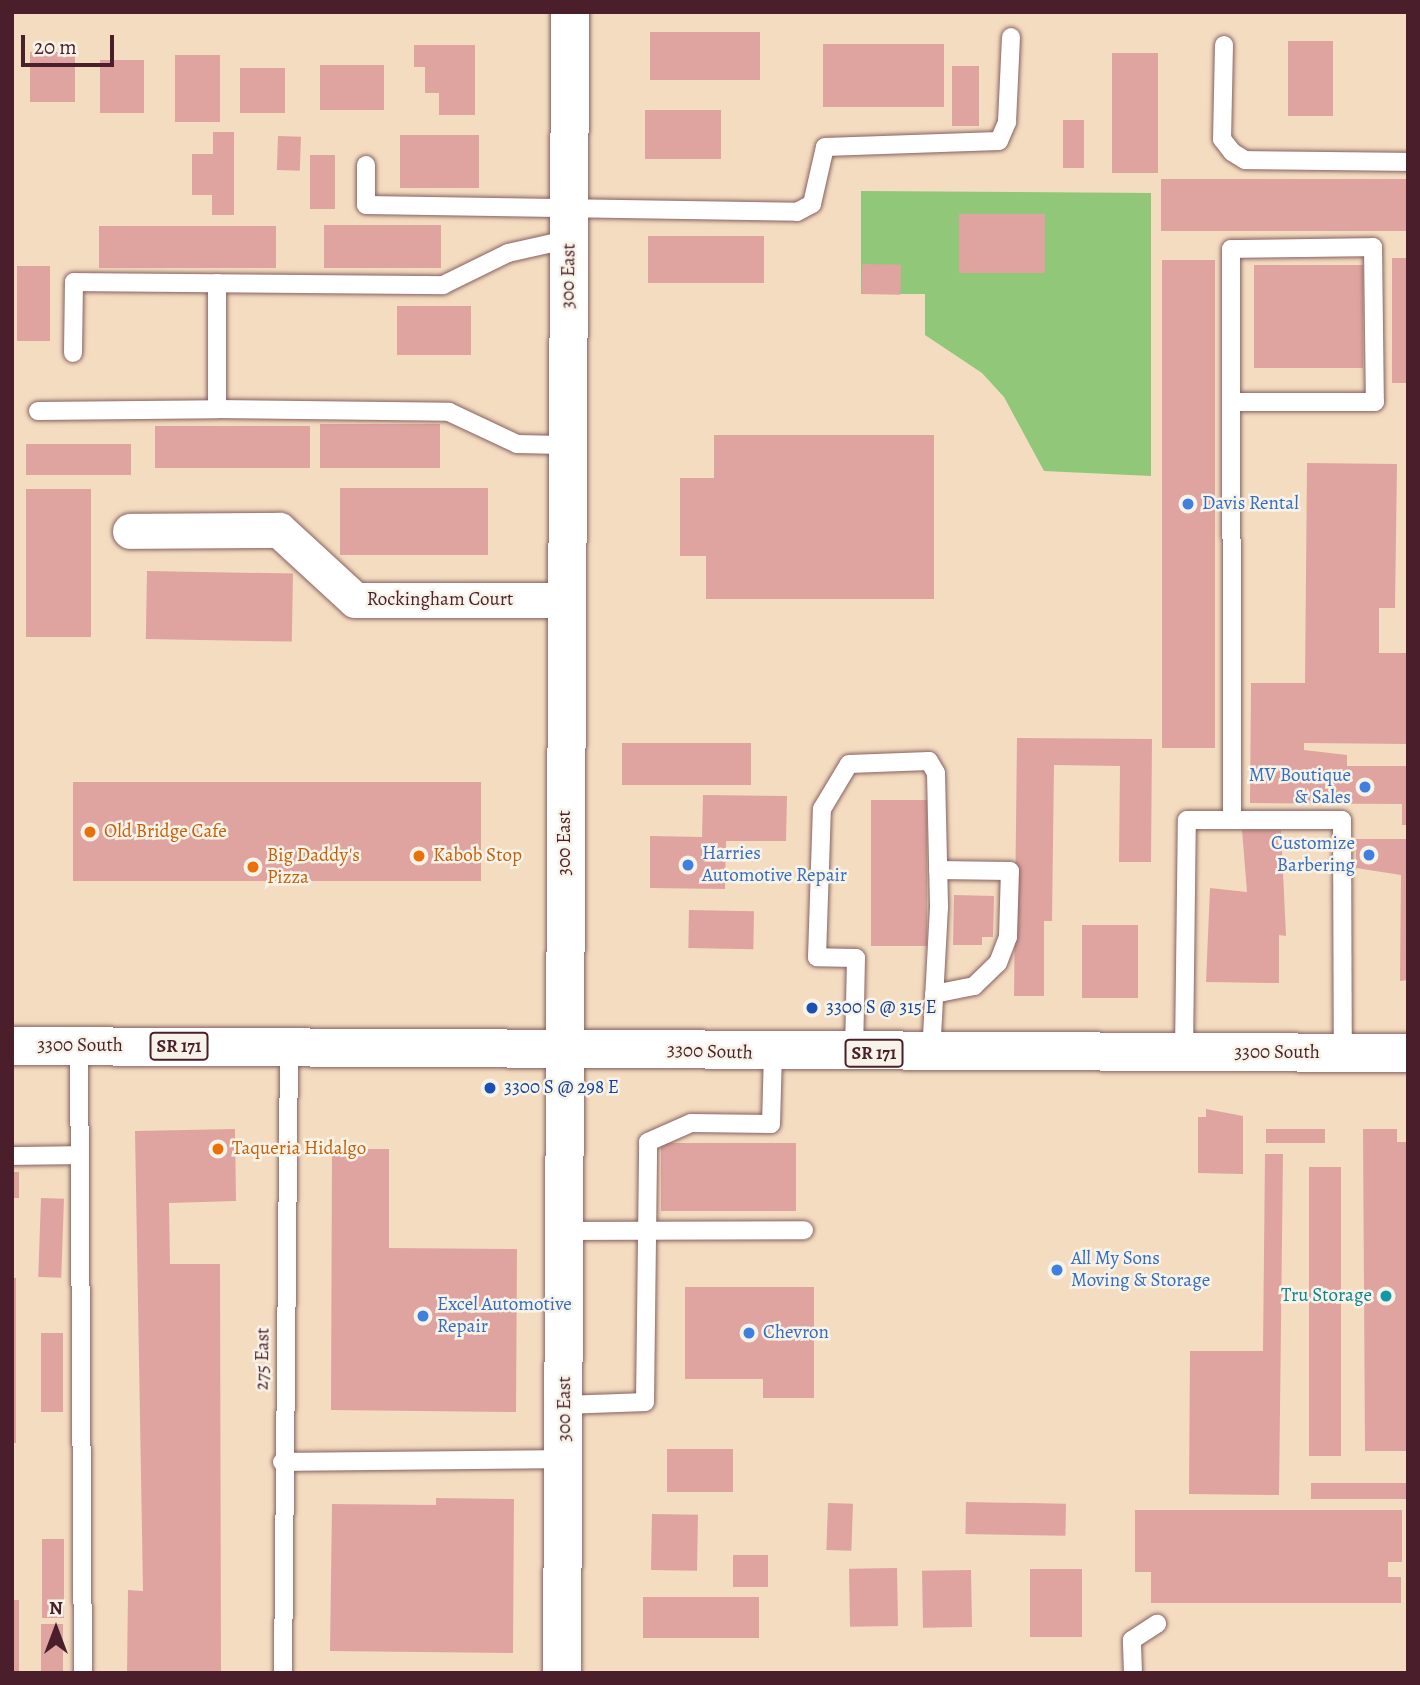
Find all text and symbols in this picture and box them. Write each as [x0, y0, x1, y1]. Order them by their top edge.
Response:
scale bar [24, 21, 117, 65]
text: 20 m [34, 33, 77, 61]
street label: 300 East [557, 243, 581, 309]
place label: Davis Rental [1202, 493, 1299, 515]
marker: Davis Rental [1180, 496, 1196, 512]
street label: Rockingham Court [367, 589, 513, 611]
place label: MV Boutique & Sales [1249, 765, 1351, 809]
marker: MV Boutique & Sales [1357, 779, 1373, 795]
street label: 300 East [554, 810, 576, 876]
place label: Old Bridge Cafe [104, 821, 227, 843]
marker: Old Bridge Cafe [82, 824, 98, 840]
place label: Customize Barbering [1271, 833, 1355, 877]
place label: Harries Automotive Repair [702, 843, 847, 887]
place label: Big Daddy's Pizza [267, 845, 360, 889]
place label: Kabob Stop [433, 845, 522, 867]
marker: Customize Barbering [1361, 847, 1377, 863]
marker: Kabob Stop [411, 848, 427, 864]
marker: Harries Automotive Repair [680, 857, 696, 873]
marker: Big Daddy's Pizza [245, 859, 261, 875]
place label: 3300 S @ 315 E [826, 997, 937, 1019]
marker: 3300 S @ 315 E [804, 1000, 820, 1016]
road number: SR 171 [149, 1031, 209, 1060]
street label: 3300 South [37, 1035, 123, 1057]
road number: SR 171 [844, 1038, 904, 1068]
street label: 3300 South [667, 1039, 753, 1065]
street label: 3300 South [1234, 1042, 1320, 1064]
place label: 3300 S @ 298 E [504, 1077, 619, 1099]
marker: 3300 S @ 298 E [482, 1080, 498, 1096]
place label: Taqueria Hidalgo [232, 1138, 366, 1160]
marker: Taqueria Hidalgo [210, 1141, 226, 1157]
place label: All My Sons Moving & Storage [1071, 1248, 1210, 1292]
marker: All My Sons Moving & Storage [1049, 1262, 1065, 1278]
place label: Tru Storage [1281, 1285, 1372, 1307]
marker: Tru Storage [1378, 1288, 1394, 1304]
place label: Excel Automotive Repair [437, 1294, 572, 1338]
marker: Excel Automotive Repair [415, 1308, 431, 1324]
place label: Chevron [763, 1322, 829, 1344]
marker: Chevron [741, 1325, 757, 1341]
street label: 275 East [251, 1328, 275, 1390]
street label: 300 East [554, 1376, 576, 1442]
north arrow [21, 1594, 91, 1664]
text: N [49, 1595, 63, 1621]

